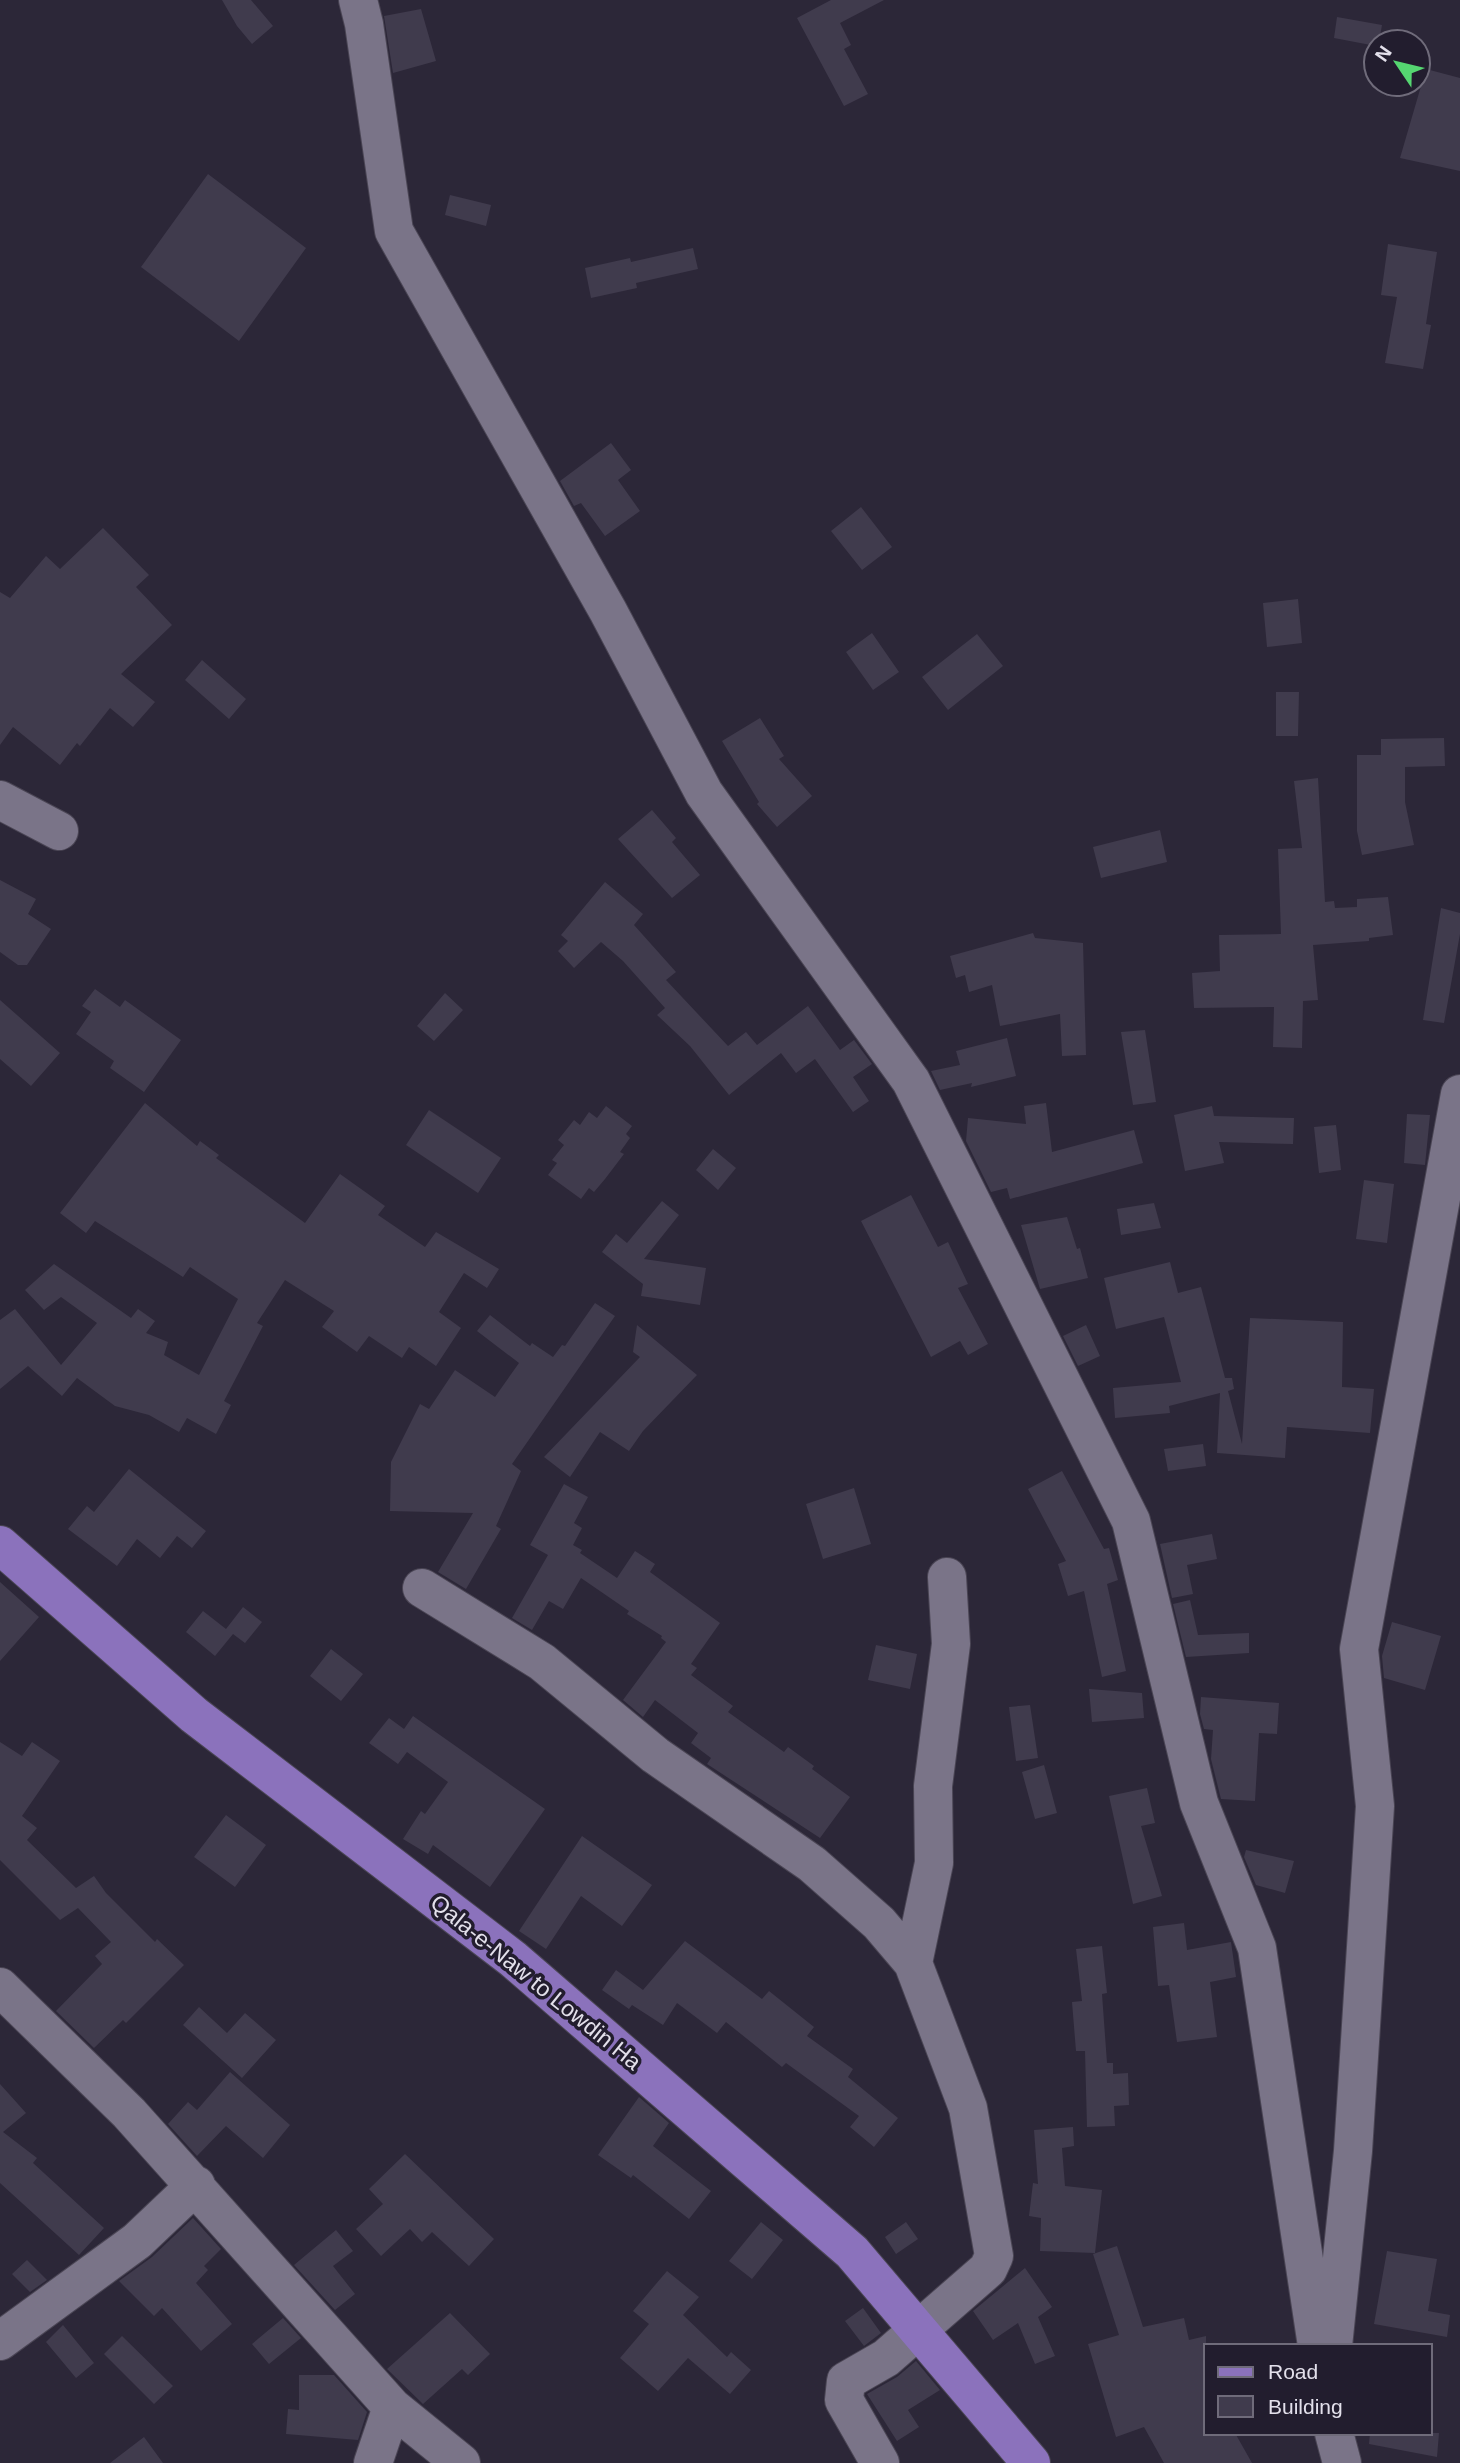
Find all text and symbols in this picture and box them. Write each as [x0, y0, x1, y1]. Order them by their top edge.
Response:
north arrow [1362, 28, 1432, 98]
text: N [1371, 42, 1396, 65]
street label: Qala-e-Naw to Lowdin Ha [425, 1889, 647, 2075]
legend [1204, 2344, 1432, 2435]
text: Road [1268, 2360, 1318, 2383]
text: Building [1268, 2395, 1343, 2418]

